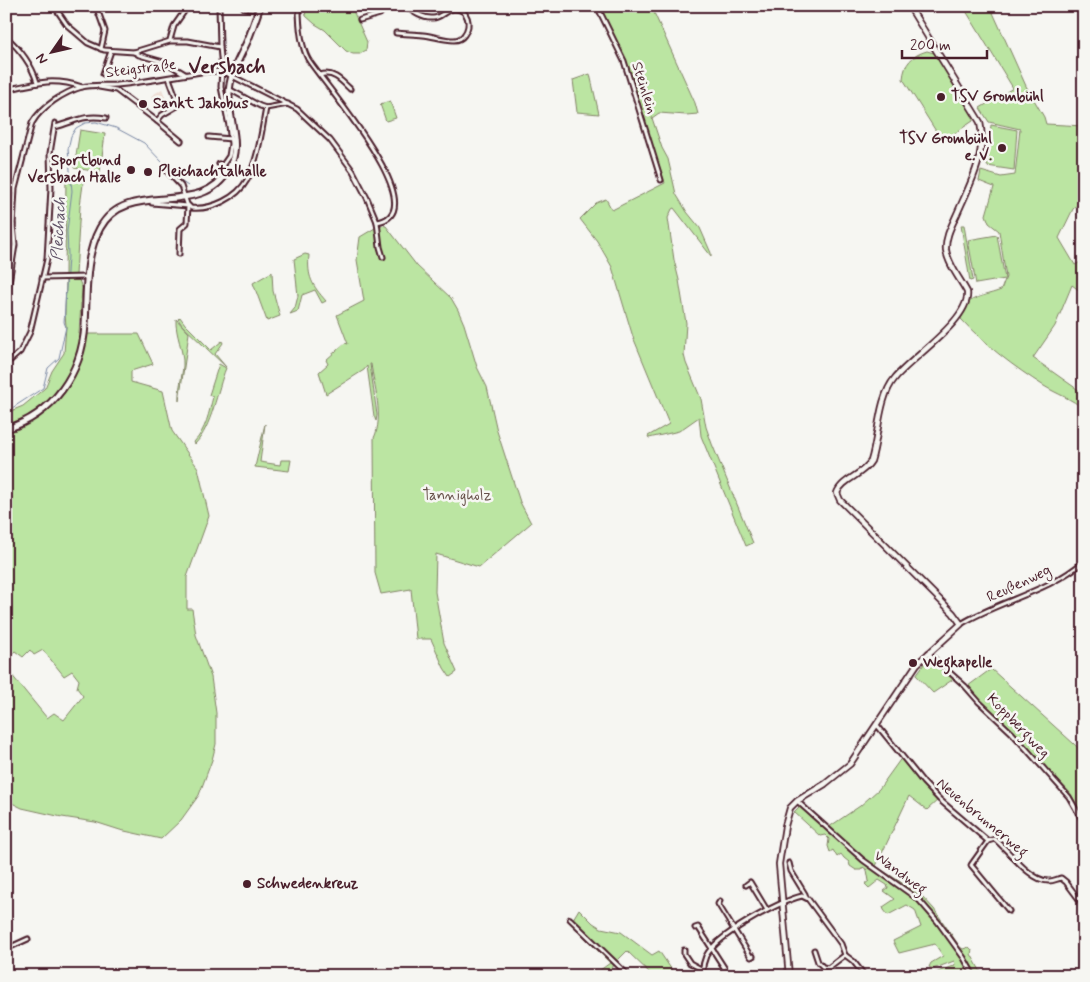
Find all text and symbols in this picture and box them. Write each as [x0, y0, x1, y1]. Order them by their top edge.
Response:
north arrow [28, 28, 78, 78]
scale bar [902, 28, 988, 60]
text: 200 m [910, 36, 951, 56]
text: N [32, 50, 52, 68]
district label: Versbach [189, 54, 266, 81]
street label: Steigstraße [105, 55, 177, 83]
street label: Steinlein [626, 59, 662, 117]
place label: TSV Grombühl [951, 87, 1044, 107]
marker: TSV Grombühl [935, 91, 947, 103]
place label: Sankt Jakobus [153, 94, 249, 114]
marker: Sankt Jakobus [137, 98, 149, 110]
place label: TSV Grombühl e. V. [899, 129, 992, 166]
marker: TSV Grombühl e. V. [996, 142, 1008, 154]
place label: Sportbund Versbach Halle [28, 151, 121, 188]
place label: Pleichachtalhalle [158, 162, 267, 182]
marker: Sportbund Versbach Halle [125, 164, 137, 176]
marker: Pleichachtalhalle [142, 166, 154, 178]
water label: Pleichach [47, 196, 71, 262]
park label: Tannigholz [422, 486, 492, 506]
street label: Reußenweg [984, 560, 1055, 609]
place label: Wegkapelle [922, 653, 993, 675]
marker: Wegkapelle [907, 657, 919, 669]
street label: Koppbergweg [981, 689, 1054, 764]
street label: Neuenbrunnerweg [931, 774, 1032, 863]
street label: Wandweg [869, 846, 931, 900]
place label: Schwedenkreuz [257, 874, 359, 894]
marker: Schwedenkreuz [241, 878, 253, 890]

